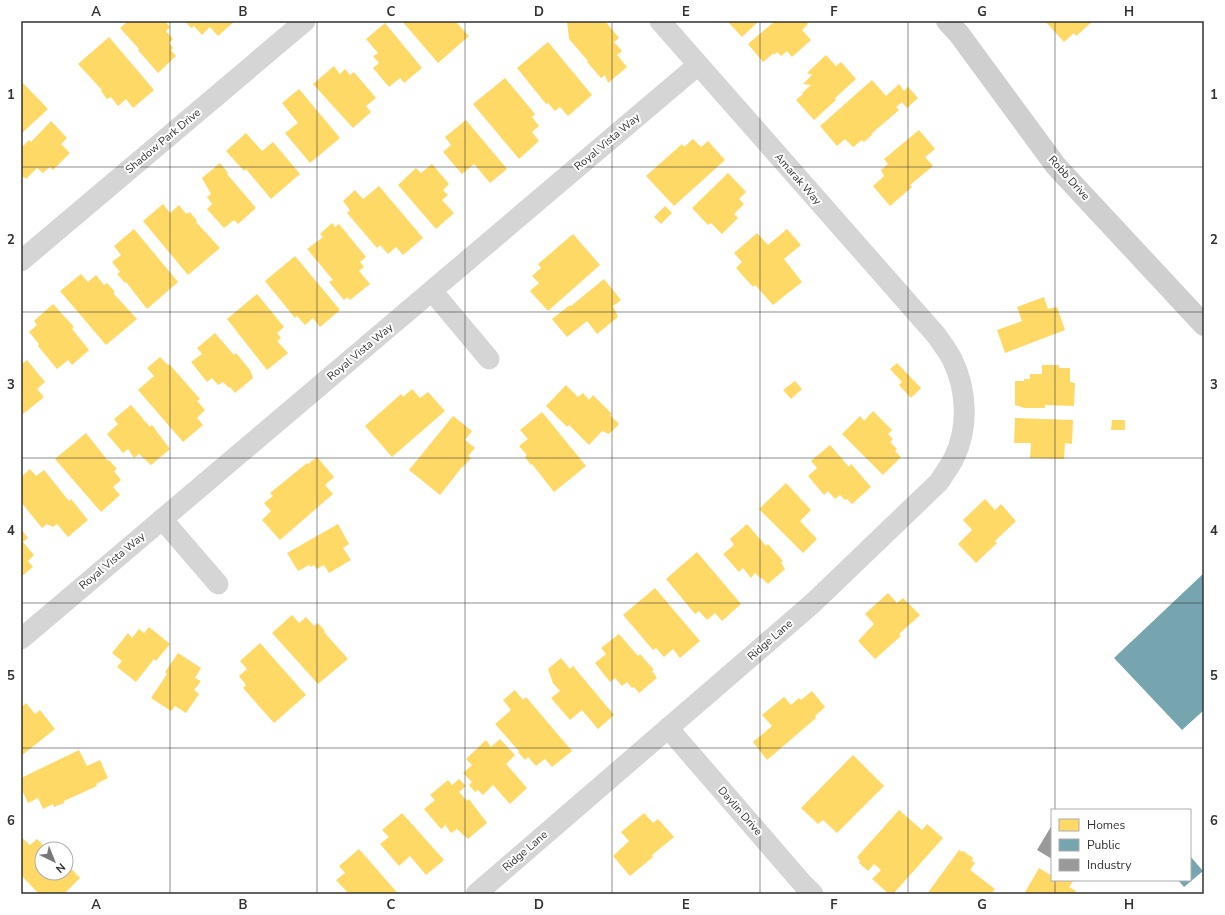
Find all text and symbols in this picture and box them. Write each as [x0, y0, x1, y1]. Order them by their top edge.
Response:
text: A [91, 3, 101, 21]
text: B [239, 3, 248, 21]
text: C [387, 3, 396, 21]
text: D [534, 3, 544, 21]
text: E [682, 3, 690, 21]
text: F [830, 3, 838, 21]
text: G [977, 3, 987, 21]
text: H [1124, 3, 1134, 21]
text: 1 [7, 86, 15, 104]
text: 1 [1210, 86, 1218, 104]
street label: Shadow Park Drive [122, 105, 204, 177]
street label: Royal Vista Way [571, 110, 643, 174]
street label: Amarak Way [771, 150, 825, 208]
street label: Robb Drive [1045, 153, 1093, 204]
text: 2 [7, 231, 15, 249]
text: 2 [1210, 231, 1218, 249]
street label: Royal Vista Way [324, 320, 396, 384]
text: 3 [7, 376, 15, 394]
text: 3 [1210, 376, 1218, 394]
text: 4 [7, 522, 15, 540]
text: 4 [1210, 522, 1218, 540]
street label: Royal Vista Way [76, 529, 148, 593]
street label: Ridge Lane [744, 616, 796, 664]
text: 5 [7, 667, 15, 685]
text: 5 [1210, 667, 1218, 685]
street label: Daylin Drive [714, 783, 766, 839]
legend [1051, 809, 1191, 881]
text: 6 [7, 812, 15, 830]
text: 6 [1210, 812, 1218, 830]
text: Homes [1087, 817, 1125, 833]
street label: Ridge Lane [499, 827, 551, 875]
text: Public [1087, 837, 1121, 853]
north arrow [34, 841, 74, 881]
text: Industry [1087, 857, 1132, 873]
text: N [52, 860, 69, 876]
text: A [91, 896, 101, 914]
text: B [239, 896, 248, 914]
text: C [387, 896, 396, 914]
text: D [534, 896, 544, 914]
text: E [682, 896, 690, 914]
text: F [830, 896, 838, 914]
text: G [977, 896, 987, 914]
text: H [1124, 896, 1134, 914]

